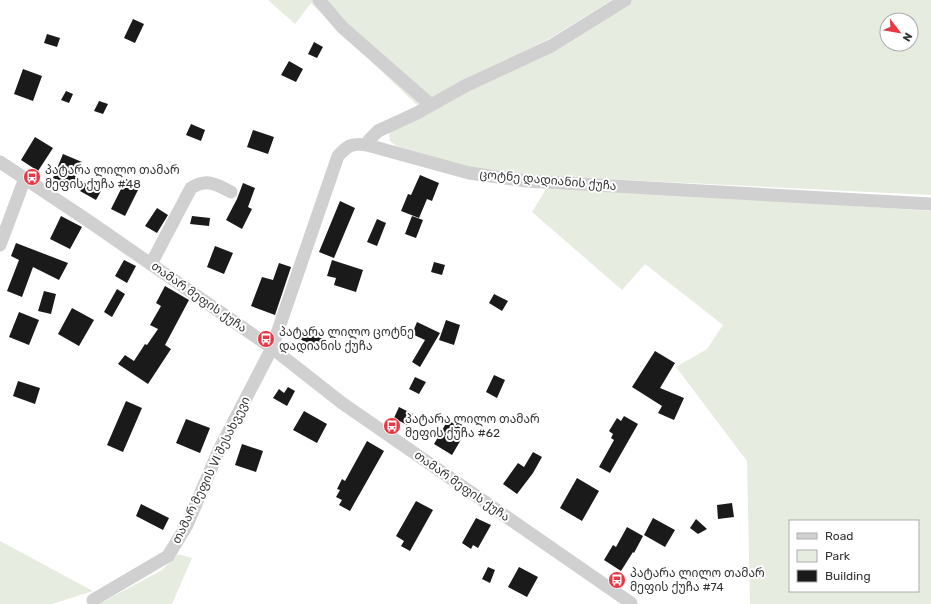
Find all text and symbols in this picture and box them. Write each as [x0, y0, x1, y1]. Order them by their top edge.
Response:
north arrow [879, 12, 919, 52]
text: N [899, 30, 915, 44]
place label: პატარა ლილო თამარ მეფის ქუჩა #48 [45, 163, 180, 191]
bus stop icon: პატარა ლილო თამარ მეფის ქუჩა #48 [22, 167, 42, 187]
street label: ცოტნე დადიანის ქუჩა [479, 167, 617, 194]
street label: თამარ მეფის ქუჩა [149, 259, 249, 335]
place label: პატარა ლილო ცოტნე დადიანის ქუჩა [279, 325, 414, 354]
bus stop icon: პატარა ლილო ცოტნე დადიანის ქუჩა [256, 329, 276, 349]
street label: თამარ მეფის VI შესახვევი [169, 394, 253, 546]
place label: პატარა ლილო თამარ მეფის ქუჩა #62 [405, 412, 540, 440]
bus stop icon: პატარა ლილო თამარ მეფის ქუჩა #62 [382, 416, 402, 436]
street label: თამარ მეფის ქუჩა [412, 448, 512, 524]
legend [789, 520, 919, 592]
text: Road [825, 529, 853, 543]
text: Park [825, 549, 851, 563]
place label: პატარა ლილო თამარ მეფის ქუჩა #74 [630, 566, 765, 594]
text: Building [825, 569, 871, 583]
bus stop icon: პატარა ლილო თამარ მეფის ქუჩა #74 [607, 570, 627, 590]

